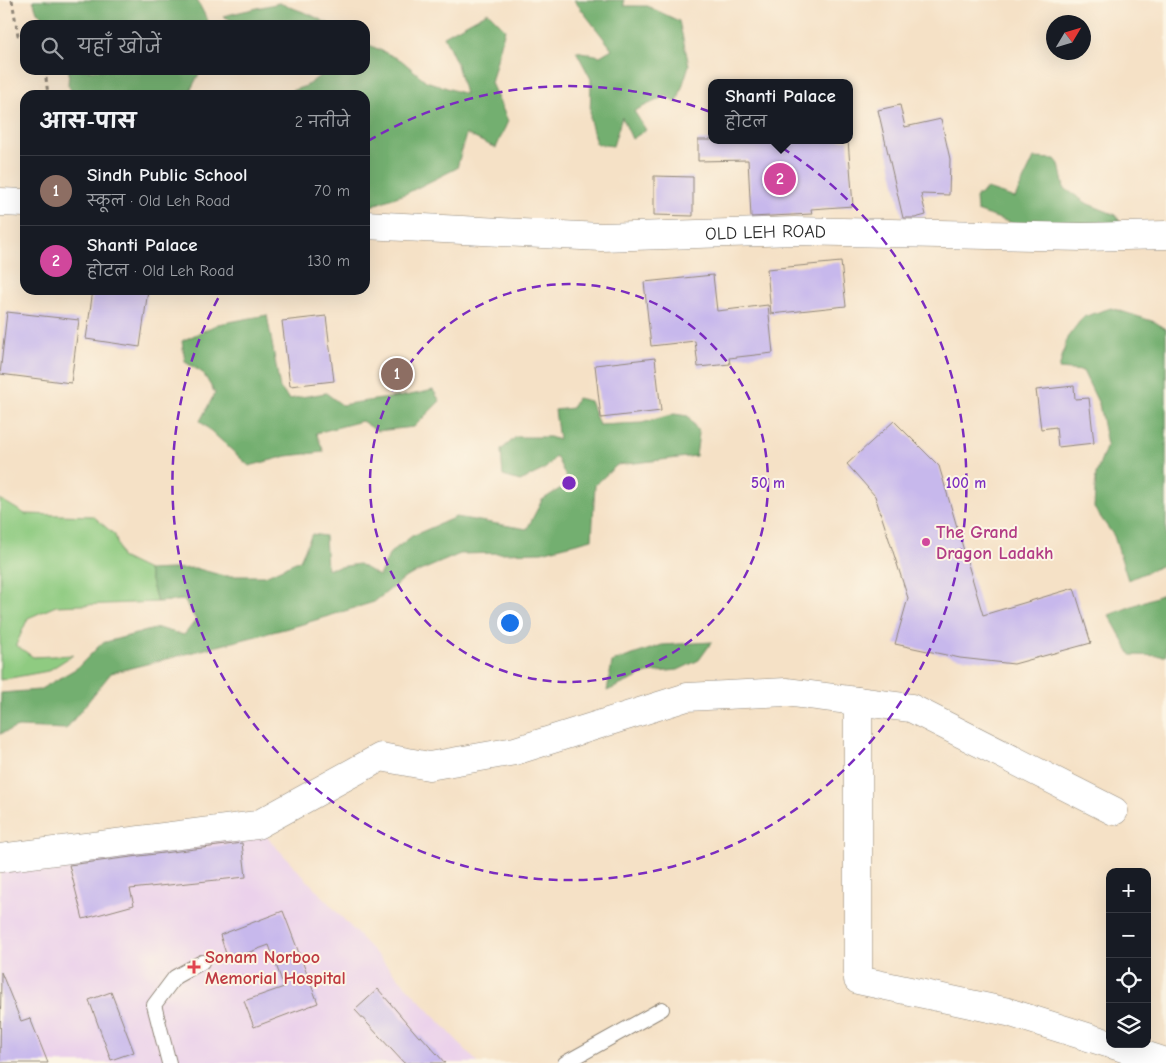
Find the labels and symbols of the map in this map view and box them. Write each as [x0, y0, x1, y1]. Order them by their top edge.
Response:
north arrow [1046, 15, 1091, 60]
pin: 2 [764, 160, 796, 198]
street label: OLD LEH ROAD [705, 220, 826, 244]
pin: 1 [381, 355, 413, 393]
centre of rings [560, 474, 578, 492]
text: 50 m [751, 474, 785, 492]
text: 100 m [946, 474, 986, 492]
place label: The Grand Dragon Ladakh [936, 522, 1054, 564]
marker: The Grand Dragon Ladakh [920, 536, 932, 548]
your location [497, 610, 523, 636]
place label: Sonam Norboo Memorial Hospital [205, 947, 346, 989]
marker: Sonam Norboo Memorial Hospital [187, 960, 201, 974]

